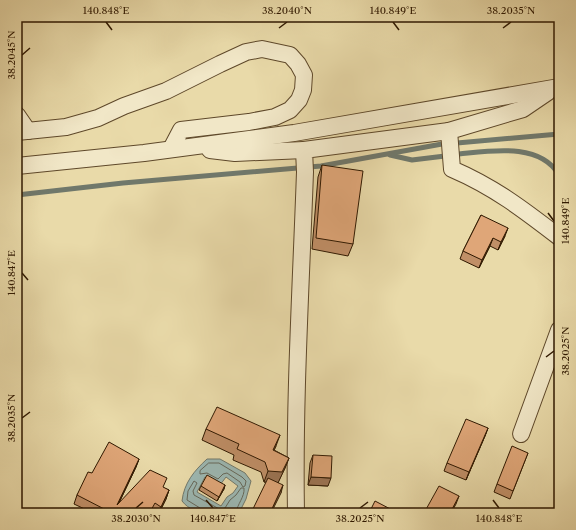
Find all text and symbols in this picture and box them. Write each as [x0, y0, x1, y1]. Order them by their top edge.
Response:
text: 140.848°E [83, 4, 129, 17]
text: 38.2040°N [262, 4, 312, 17]
text: 140.849°E [370, 4, 416, 17]
text: 38.2035°N [487, 4, 535, 17]
text: 38.2045°N [5, 31, 18, 79]
text: 140.849°E [559, 198, 572, 244]
text: 140.847°E [5, 250, 18, 296]
text: 38.2025°N [559, 327, 572, 375]
text: 38.2035°N [5, 394, 18, 442]
text: 38.2030°N [111, 512, 161, 525]
text: 140.847°E [190, 512, 236, 525]
text: 38.2025°N [336, 512, 384, 525]
text: 140.848°E [476, 512, 522, 525]

